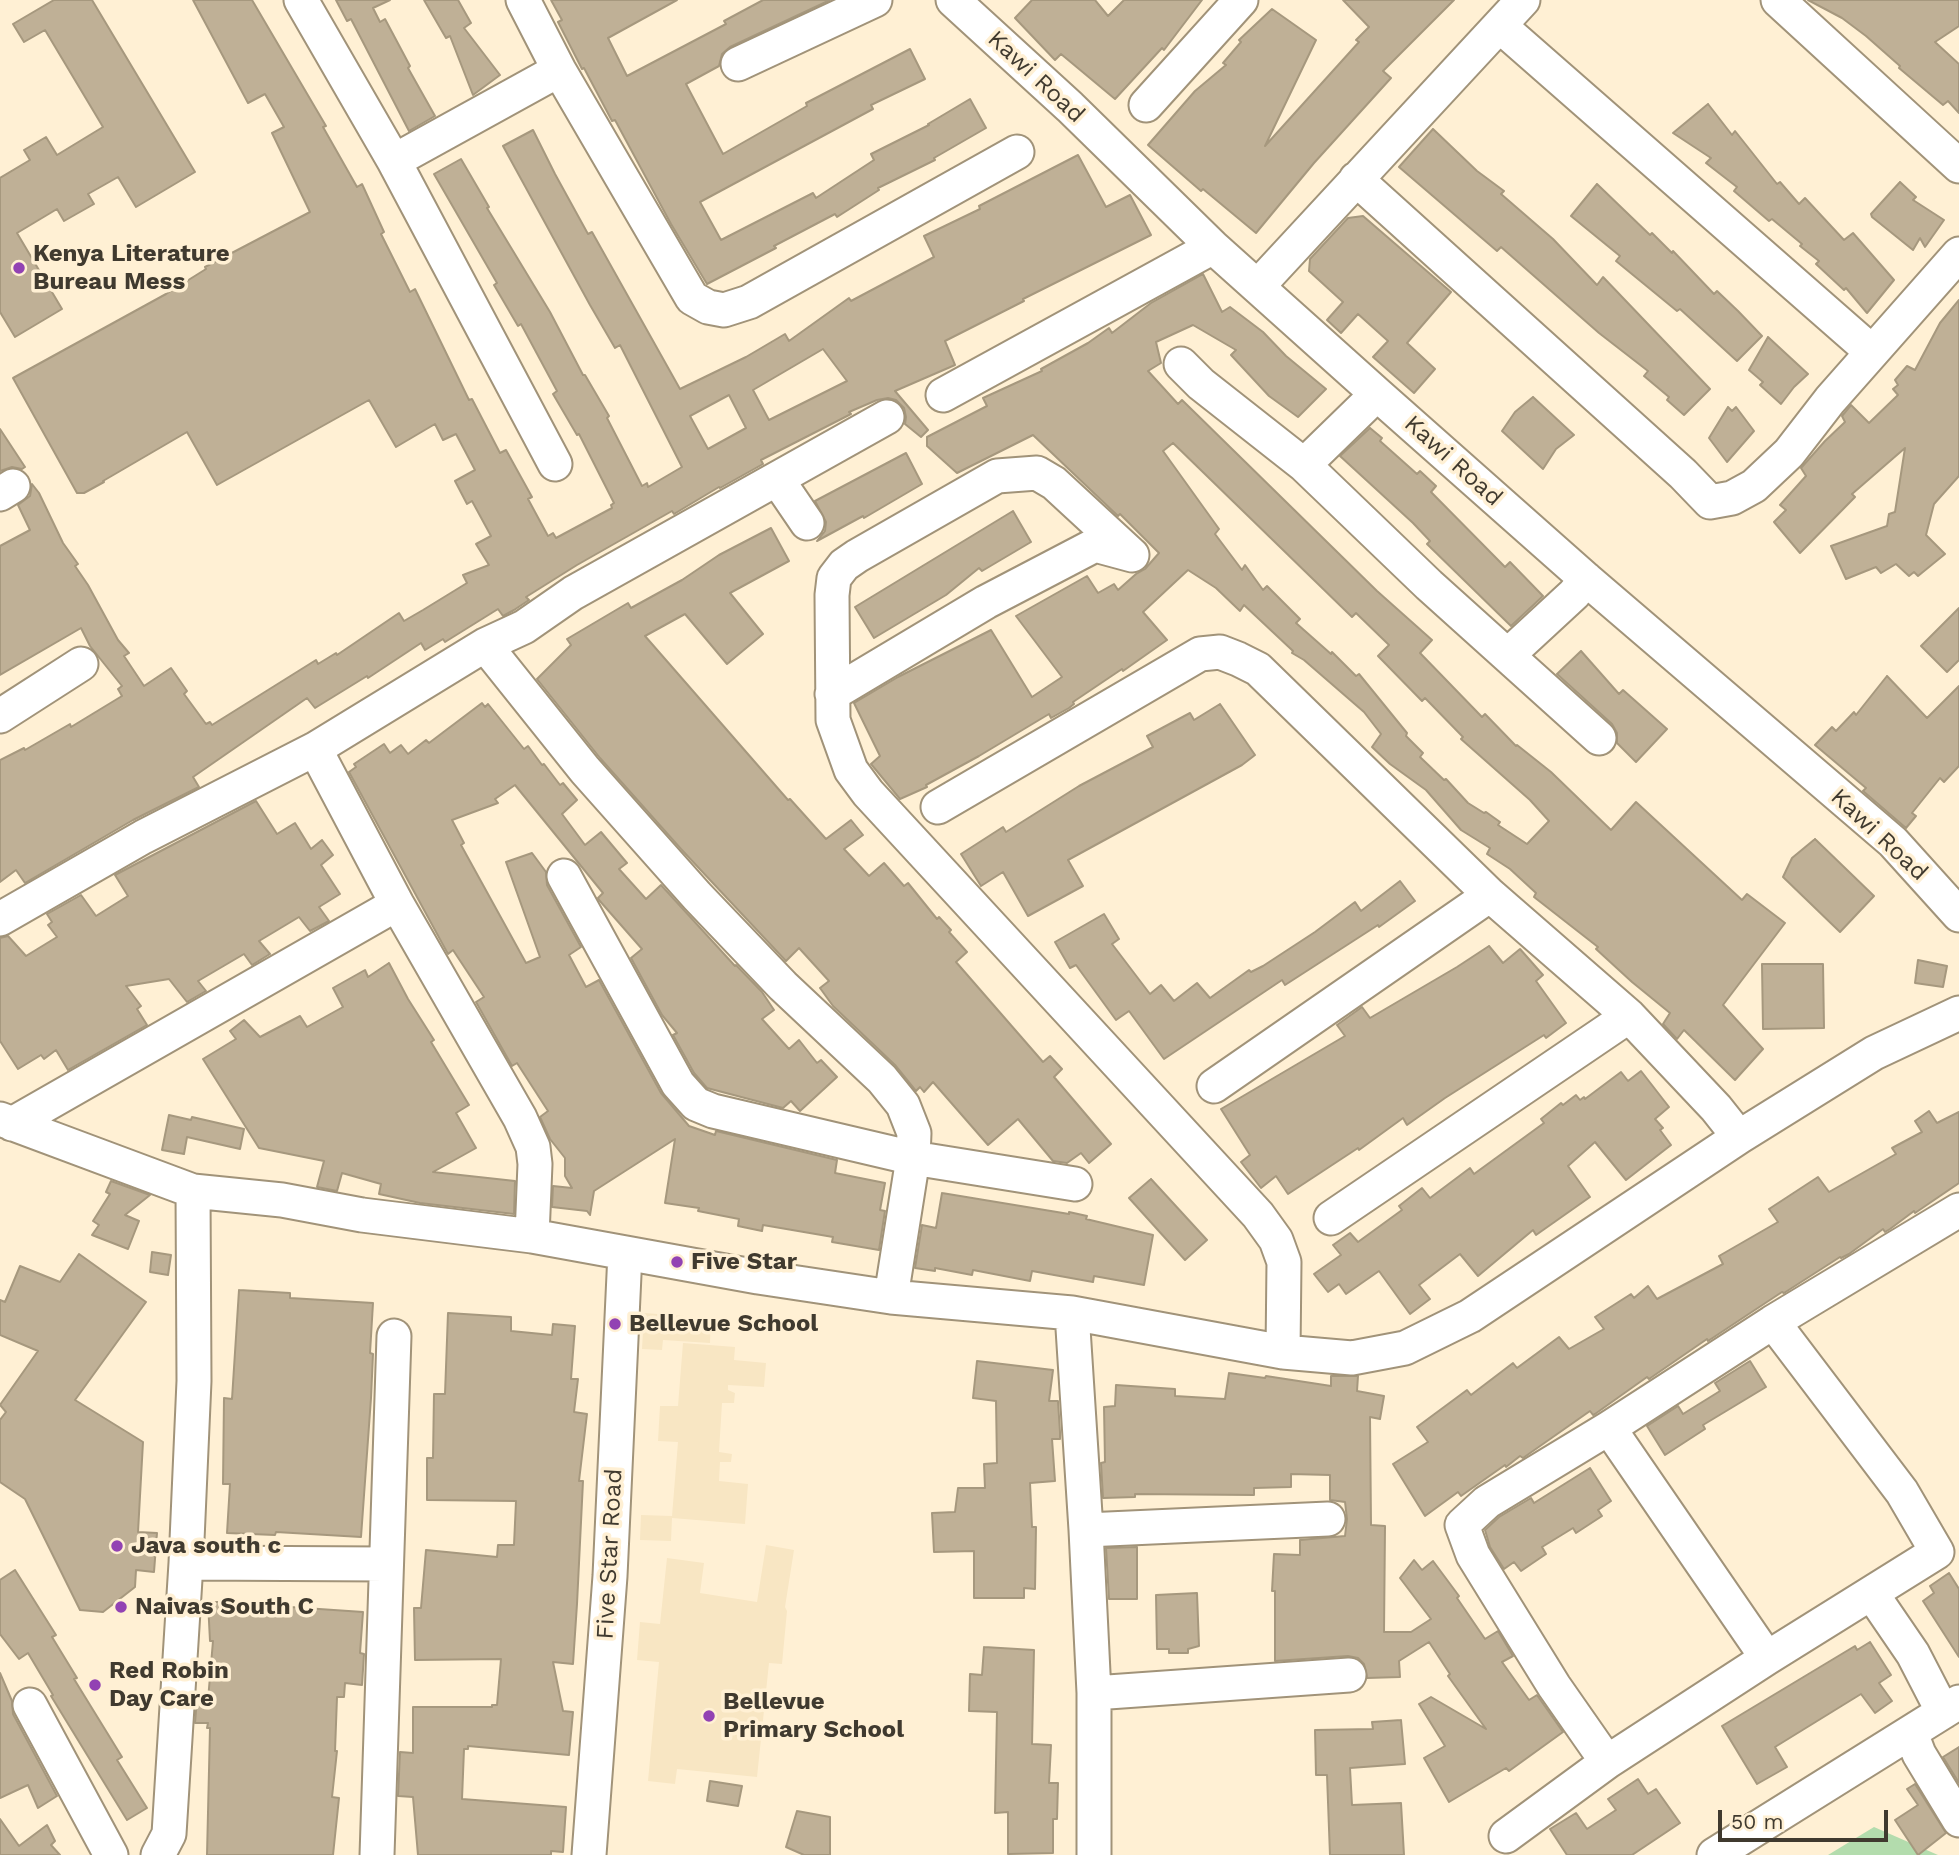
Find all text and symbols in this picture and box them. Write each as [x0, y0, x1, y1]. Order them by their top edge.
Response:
street label: Kawi Road [982, 25, 1090, 129]
place label: Kenya Literature Bureau Mess [33, 240, 230, 296]
marker: Kenya Literature Bureau Mess [11, 260, 27, 276]
street label: Kawi Road [1398, 410, 1508, 512]
street label: Kawi Road [1825, 783, 1933, 887]
place label: Five Star [691, 1248, 797, 1276]
marker: Five Star [669, 1254, 685, 1270]
place label: Bellevue School [629, 1310, 818, 1338]
marker: Bellevue School [607, 1316, 623, 1332]
street label: Five Star Road [591, 1468, 629, 1640]
place label: Java south c [131, 1532, 281, 1560]
marker: Java south c [109, 1538, 125, 1554]
place label: Naivas South C [135, 1593, 314, 1621]
marker: Naivas South C [113, 1599, 129, 1615]
place label: Red Robin Day Care [109, 1657, 229, 1713]
marker: Red Robin Day Care [87, 1677, 103, 1693]
place label: Bellevue Primary School [723, 1688, 904, 1744]
marker: Bellevue Primary School [701, 1708, 717, 1724]
scale bar [1721, 1796, 1891, 1840]
text: 50 m [1731, 1809, 1783, 1834]

